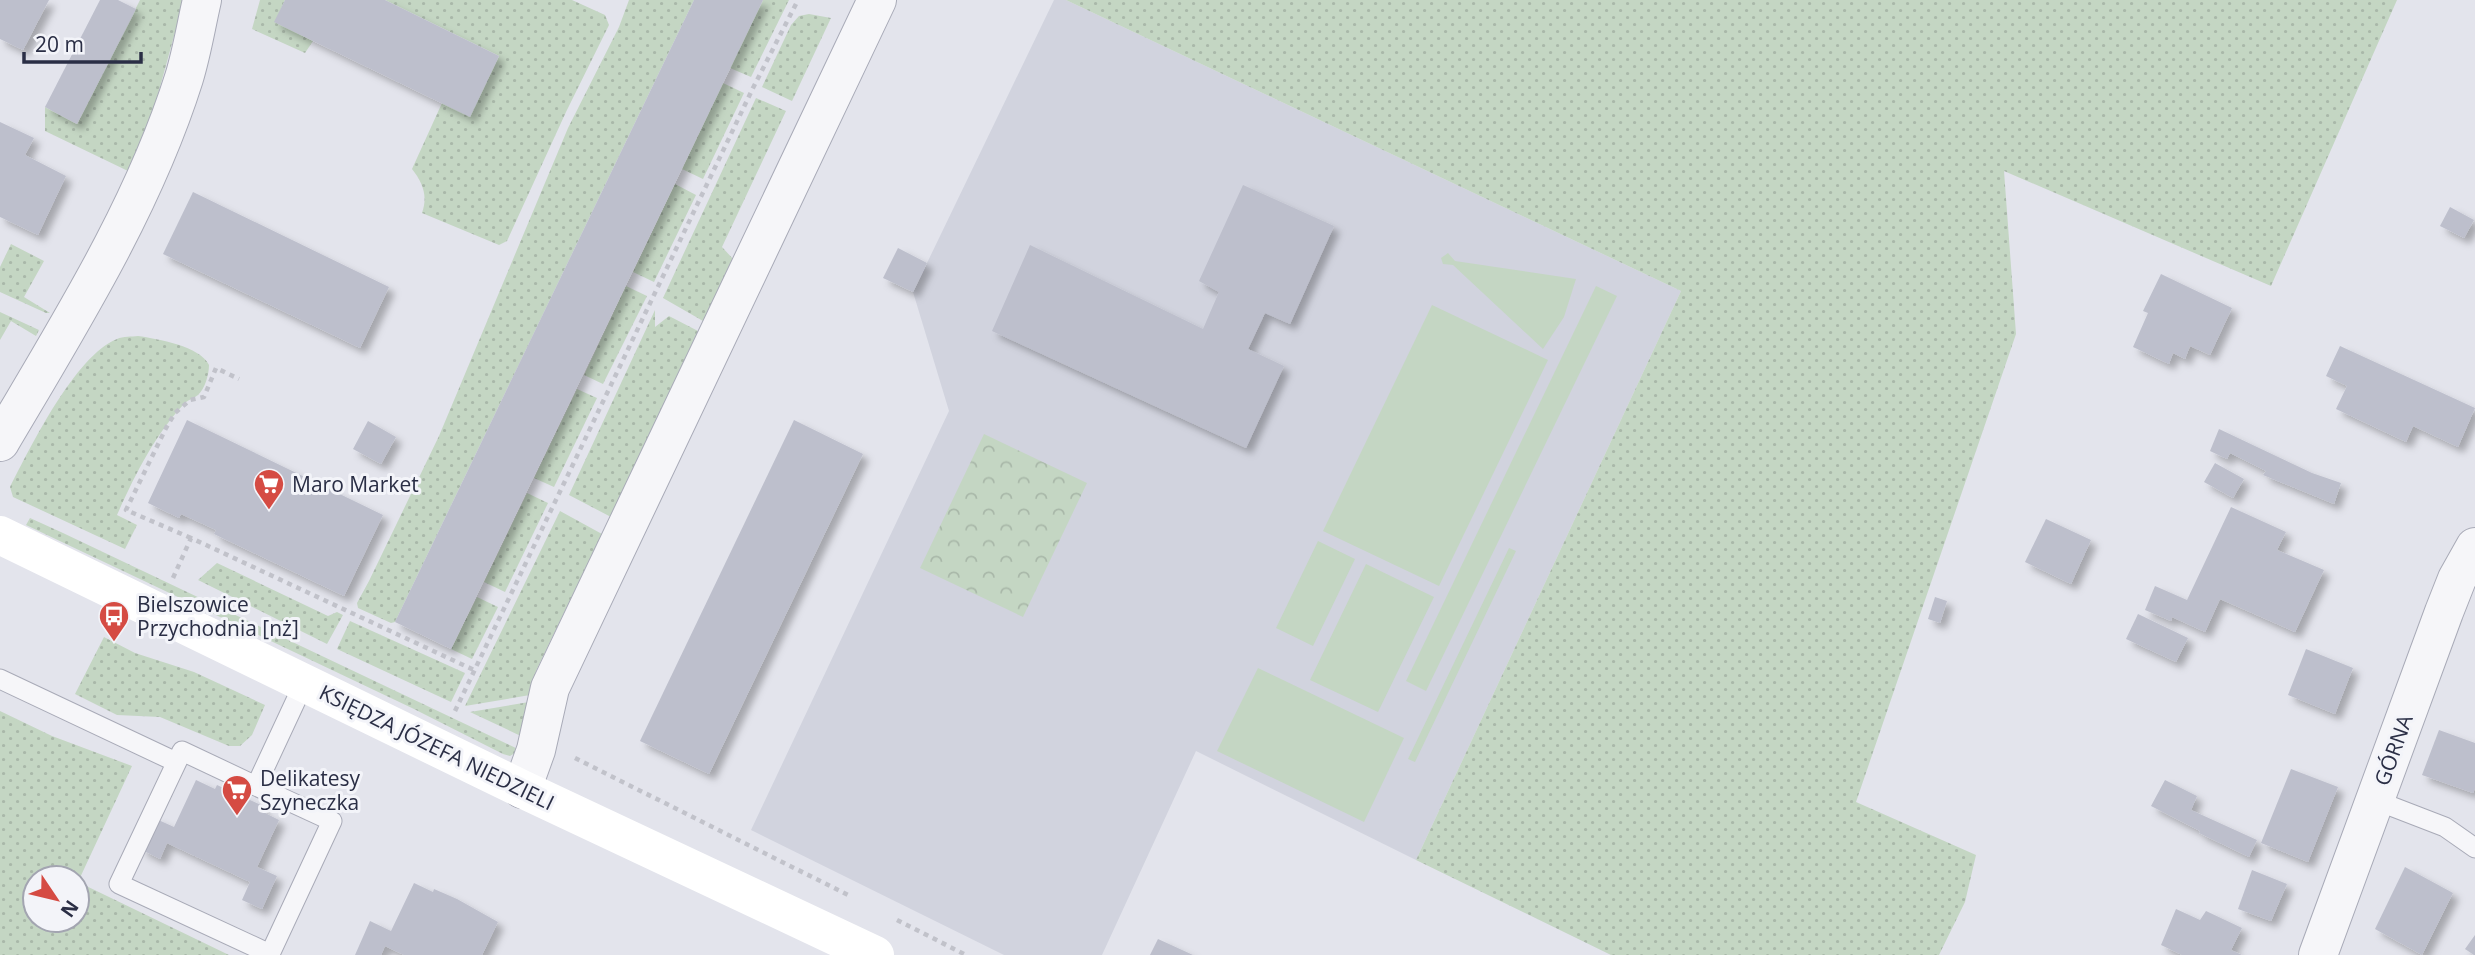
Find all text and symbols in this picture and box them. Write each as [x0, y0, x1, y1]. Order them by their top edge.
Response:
scale bar [24, 21, 142, 65]
text: 20 m [35, 30, 84, 58]
supermarket icon: Maro Market [252, 467, 286, 511]
place label: Maro Market [292, 470, 419, 498]
place label: Bielszowice Przychodnia [nż] [137, 590, 299, 642]
bus stop icon: Bielszowice Przychodnia [nż] [97, 599, 131, 643]
street label: KSIĘDZA JÓZEFA NIEDZIELI [315, 678, 559, 816]
street label: GÓRNA [2367, 710, 2419, 789]
place label: Delikatesy Szyneczka [260, 764, 361, 816]
supermarket icon: Delikatesy Szyneczka [220, 773, 254, 817]
north arrow [21, 864, 91, 934]
text: N [55, 895, 85, 923]

